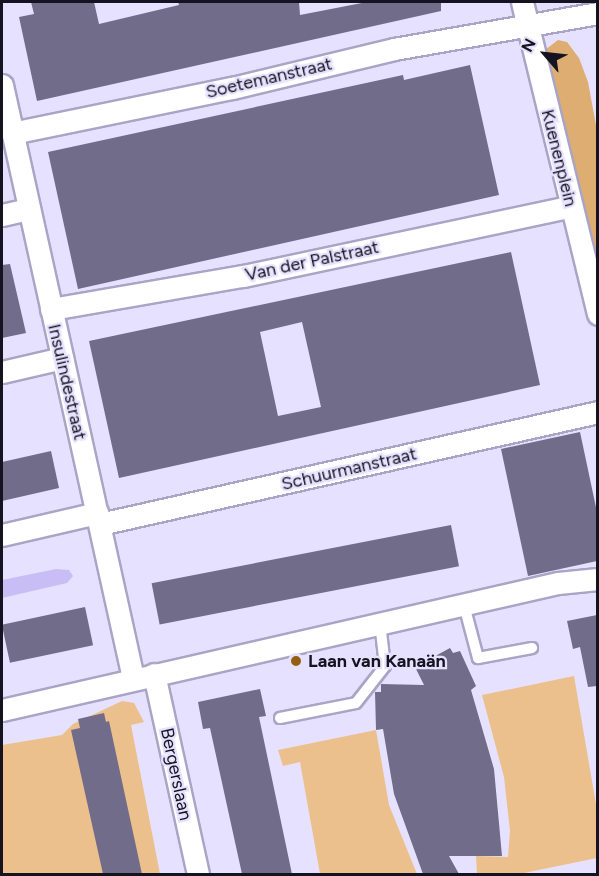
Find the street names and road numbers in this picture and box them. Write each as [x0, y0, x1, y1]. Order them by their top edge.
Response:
street label: Soetemanstraat [204, 53, 334, 103]
street label: Kuenenplein [536, 107, 582, 209]
street label: Van der Palstraat [243, 236, 381, 286]
street label: Insulindestraat [43, 322, 91, 442]
street label: Schuurmanstraat [279, 443, 419, 495]
street label: Bergerslaan [156, 726, 196, 822]

